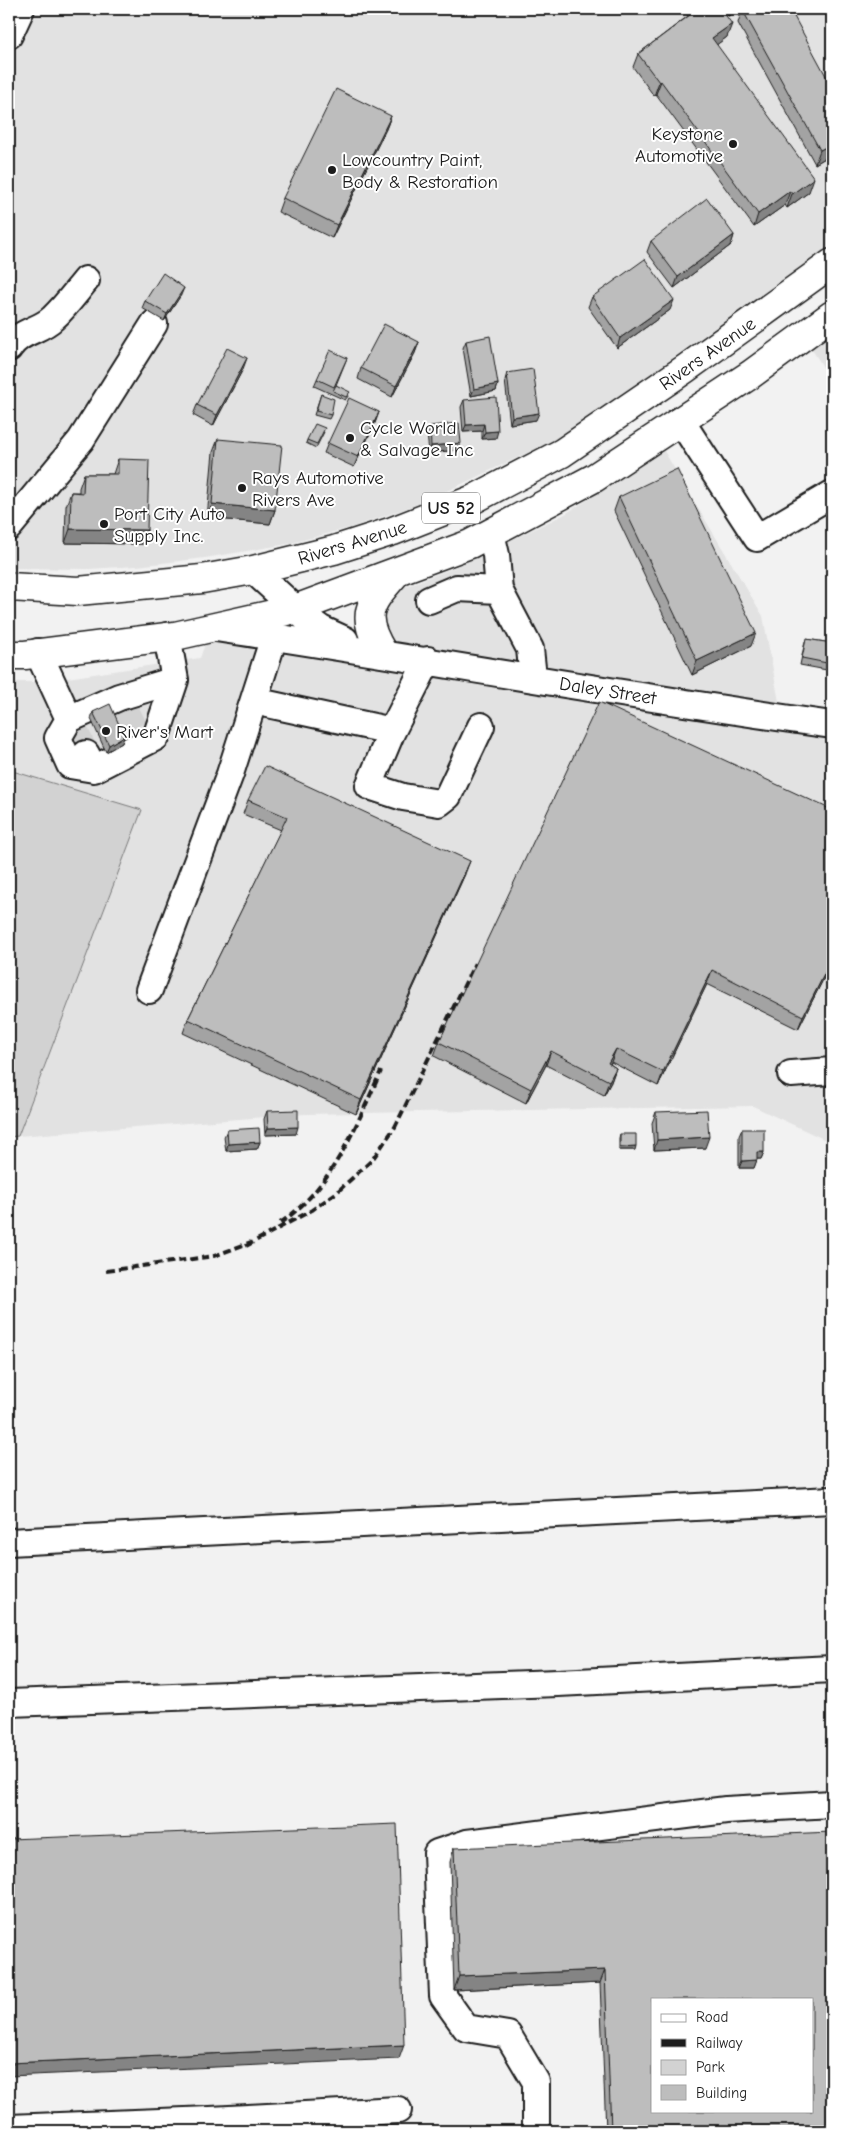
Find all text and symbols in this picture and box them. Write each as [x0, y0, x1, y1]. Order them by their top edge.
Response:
place label: Keystone Automotive [635, 123, 723, 167]
marker: Keystone Automotive [727, 138, 739, 150]
place label: Lowcountry Paint, Body & Restoration [342, 149, 498, 193]
marker: Lowcountry Paint, Body & Restoration [326, 164, 338, 176]
street label: Rivers Avenue [655, 313, 760, 395]
place label: Cycle World & Salvage Inc [360, 417, 473, 461]
marker: Cycle World & Salvage Inc [344, 432, 356, 444]
place label: Rays Automotive Rivers Ave [252, 467, 384, 511]
marker: Rays Automotive Rivers Ave [236, 482, 248, 494]
road number: US 52 [422, 492, 480, 524]
place label: Port City Auto Supply Inc. [114, 503, 225, 547]
street label: Rivers Avenue [295, 516, 409, 570]
marker: Port City Auto Supply Inc. [98, 518, 110, 530]
street label: Daley Street [558, 672, 658, 710]
place label: River's Mart [116, 721, 214, 743]
marker: River's Mart [100, 725, 112, 737]
legend [651, 1998, 814, 2112]
text: Road [696, 2008, 728, 2026]
text: Railway [696, 2034, 743, 2052]
text: Park [696, 2058, 725, 2076]
text: Building [696, 2084, 747, 2102]

